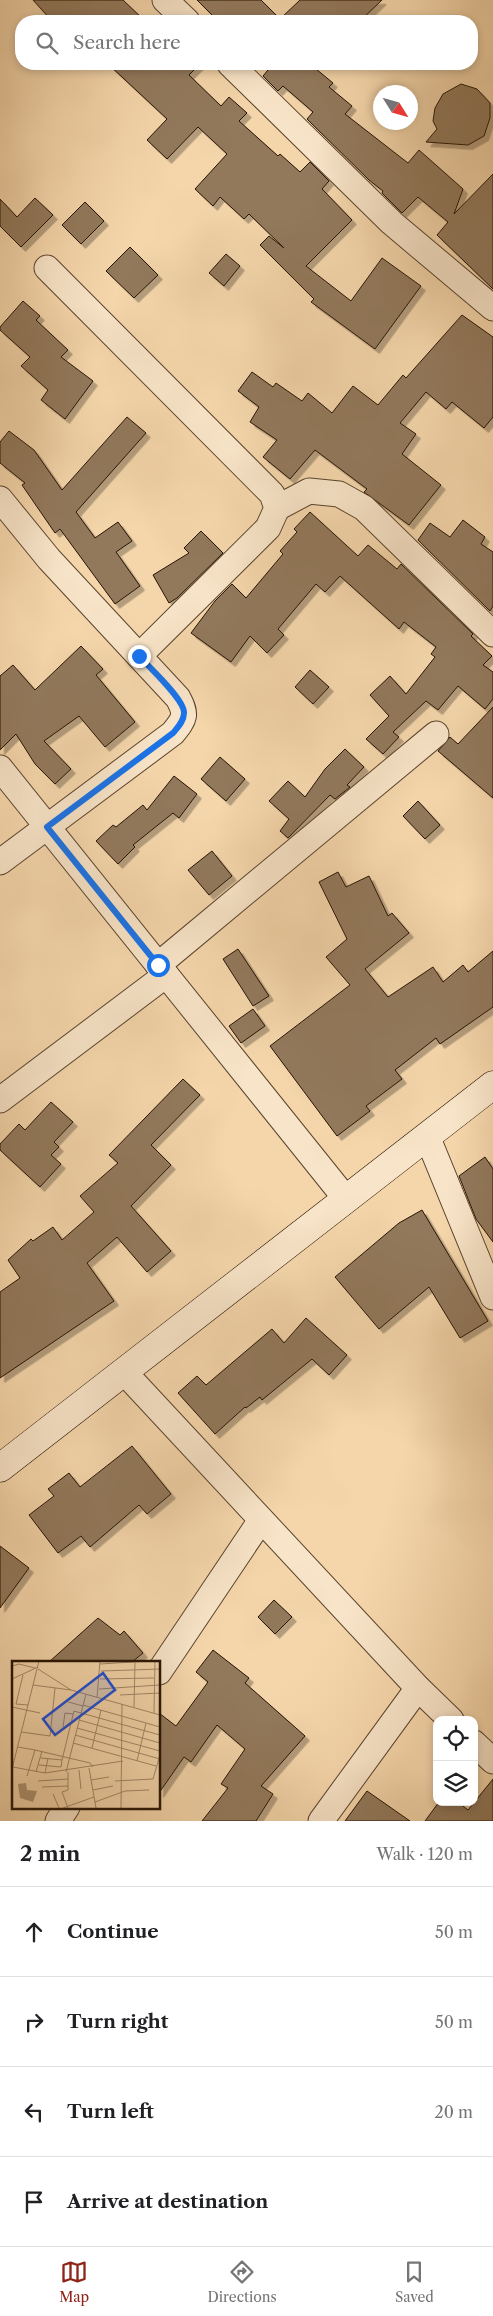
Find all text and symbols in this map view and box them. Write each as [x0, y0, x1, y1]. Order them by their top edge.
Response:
search box [15, 15, 478, 70]
icon: search [33, 29, 61, 57]
text: Search here [73, 31, 181, 54]
north arrow [373, 85, 418, 130]
route end [128, 645, 151, 668]
route start [147, 954, 170, 977]
inset map [12, 1661, 160, 1808]
map controls [433, 1716, 478, 1806]
button: locate [433, 1716, 478, 1761]
button: layers [433, 1761, 478, 1806]
text: 2 min [20, 1841, 80, 1866]
text: Walk · 120 m [377, 1844, 473, 1864]
icon: ahead [20, 1918, 48, 1946]
text: Continue [67, 1920, 159, 1943]
text: 50 m [435, 1922, 473, 1942]
icon: right [20, 2008, 48, 2036]
text: Turn right [67, 2010, 168, 2033]
text: 50 m [435, 2012, 473, 2032]
icon: left [20, 2098, 48, 2126]
text: Turn left [67, 2100, 154, 2123]
text: 20 m [434, 2102, 473, 2122]
icon: arrive [20, 2188, 48, 2216]
text: Arrive at destination [67, 2190, 268, 2213]
tab: Map [59, 2258, 89, 2306]
tab: Directions [207, 2258, 277, 2306]
tab: Saved [395, 2258, 434, 2306]

